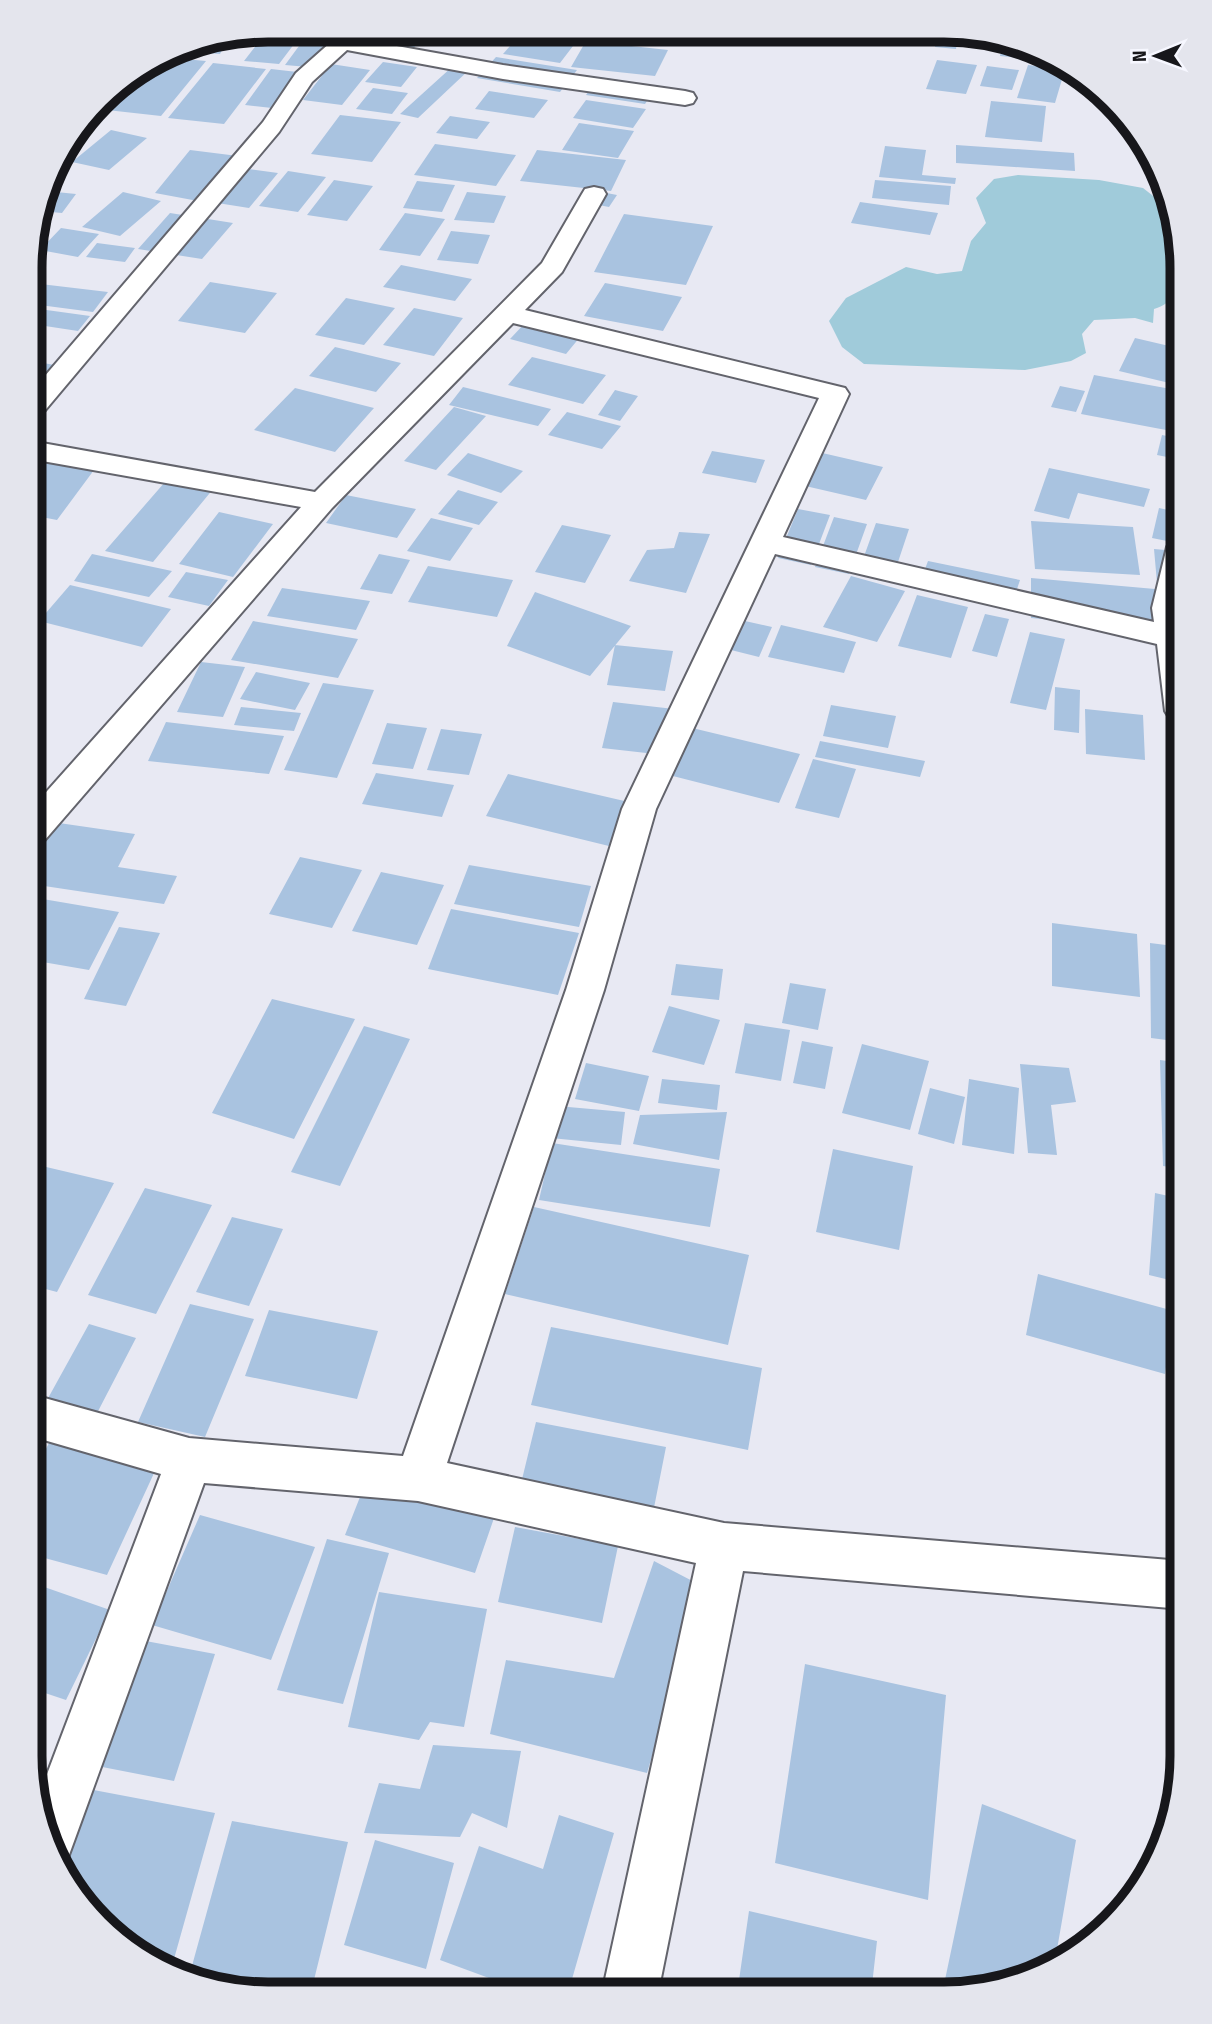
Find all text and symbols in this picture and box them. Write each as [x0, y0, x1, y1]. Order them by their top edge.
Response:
north arrow [1121, 21, 1191, 91]
text: N [1128, 50, 1151, 62]

